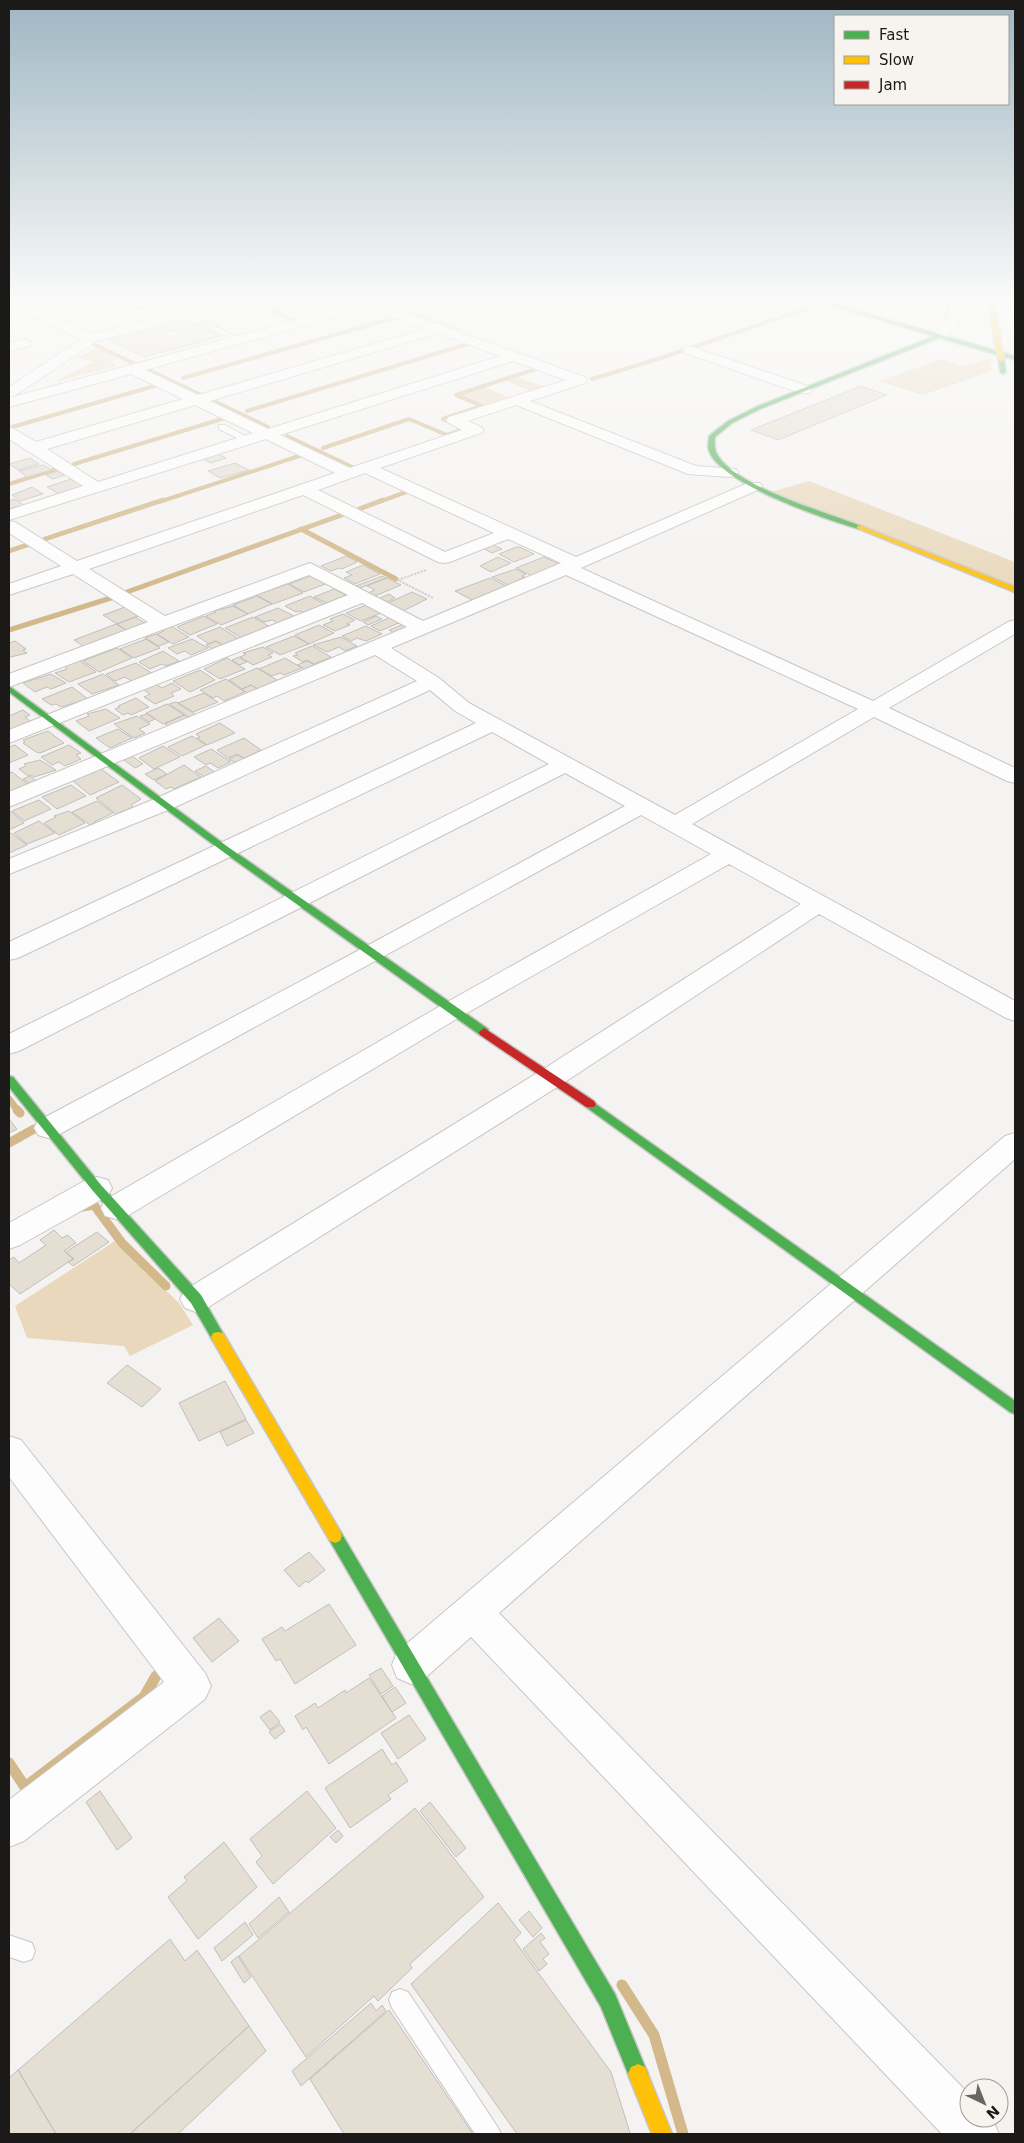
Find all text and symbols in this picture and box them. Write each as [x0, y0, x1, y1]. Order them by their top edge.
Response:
legend [834, 15, 1009, 105]
text: Fast [879, 26, 909, 44]
text: Slow [879, 51, 914, 69]
text: Jam [878, 76, 907, 94]
north arrow [959, 2078, 1009, 2128]
text: N [983, 2103, 1003, 2122]

